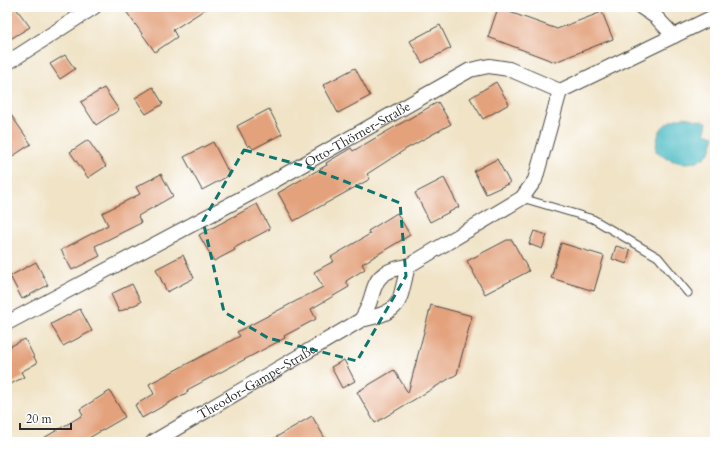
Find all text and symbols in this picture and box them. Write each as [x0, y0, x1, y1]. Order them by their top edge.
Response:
street label: Otto-Thörner-Straße [301, 97, 414, 172]
street label: Theodor-Gampe-Straße [195, 340, 320, 424]
scale bar [20, 405, 71, 431]
text: 20 m [26, 411, 53, 427]

